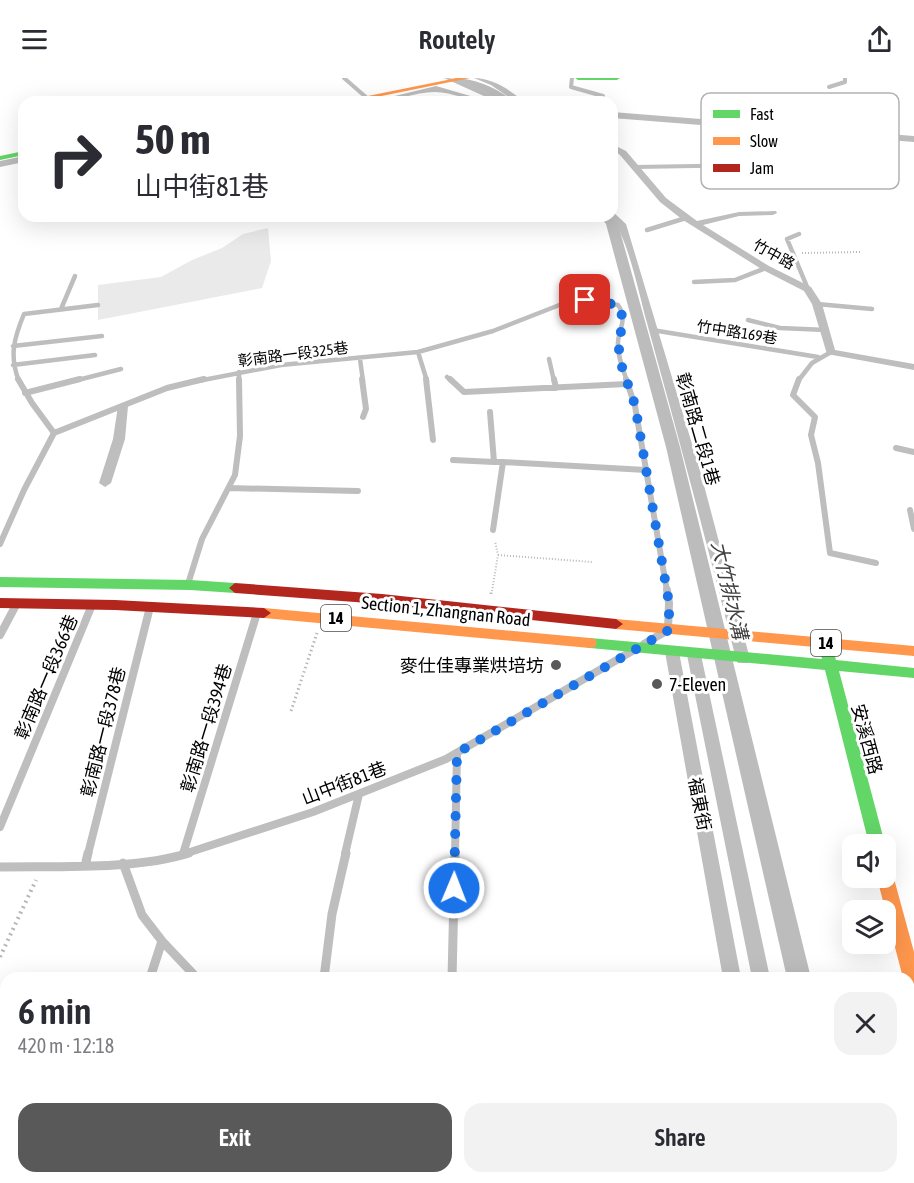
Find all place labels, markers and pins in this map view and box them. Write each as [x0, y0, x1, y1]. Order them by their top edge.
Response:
pin [559, 274, 610, 325]
place label: 麥仕佳專業烘培坊 [400, 655, 544, 676]
marker: 麥仕佳專業烘培坊 [549, 658, 563, 672]
place label: 7-Eleven [669, 674, 726, 695]
marker: 7-Eleven [650, 677, 664, 691]

